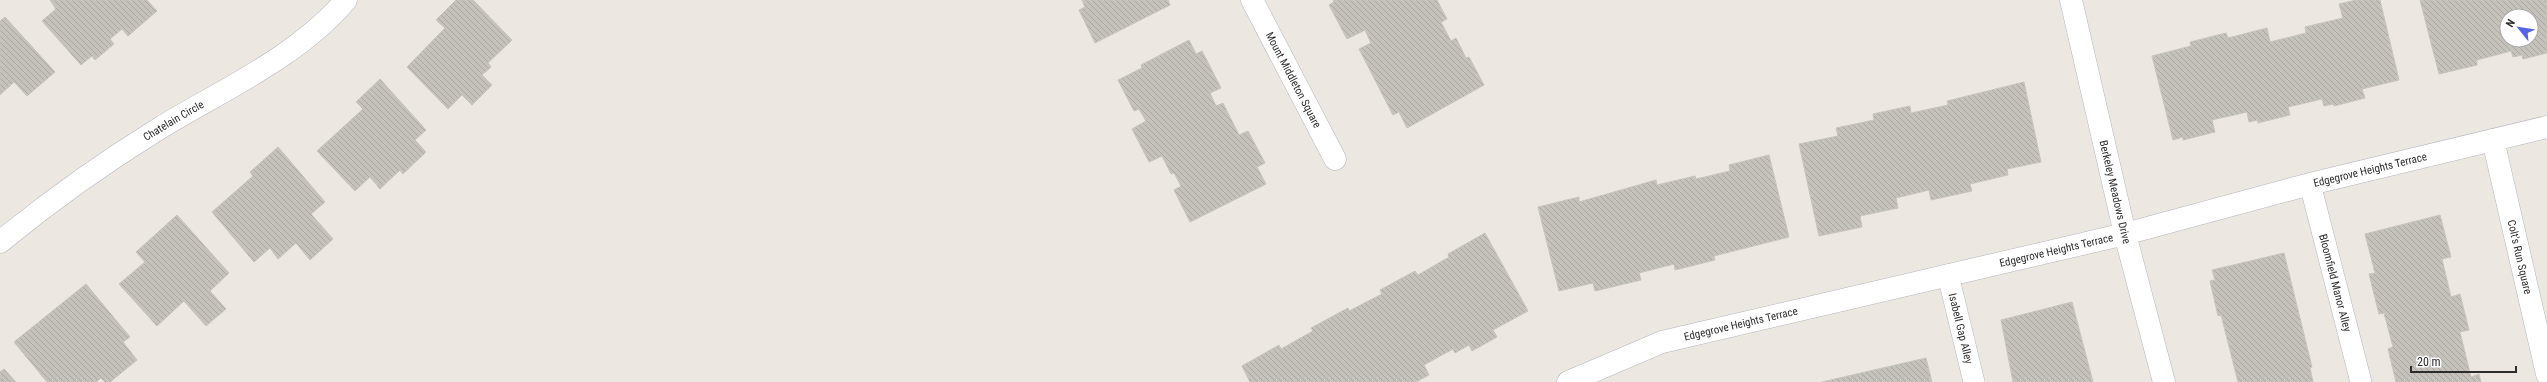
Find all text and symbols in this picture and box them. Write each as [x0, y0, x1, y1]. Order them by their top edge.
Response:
north arrow [2499, 8, 2539, 48]
text: N [2503, 17, 2518, 29]
street label: Mount Middleton Square [1263, 30, 1324, 130]
street label: Chatelain Circle [141, 98, 206, 144]
street label: Berkeley Meadows Drive [2097, 139, 2133, 245]
street label: Edgegrove Heights Terrace [2312, 150, 2428, 190]
street label: Colt's Run Square [2505, 219, 2534, 295]
street label: Edgegrove Heights Terrace [1998, 231, 2114, 270]
street label: Bloomfield Manor Alley [2316, 233, 2354, 334]
street label: Isabell Gap Alley [1946, 292, 1975, 366]
street label: Edgegrove Heights Terrace [1683, 305, 1799, 344]
scale bar [2411, 348, 2516, 374]
text: 20 m [2417, 355, 2441, 369]

